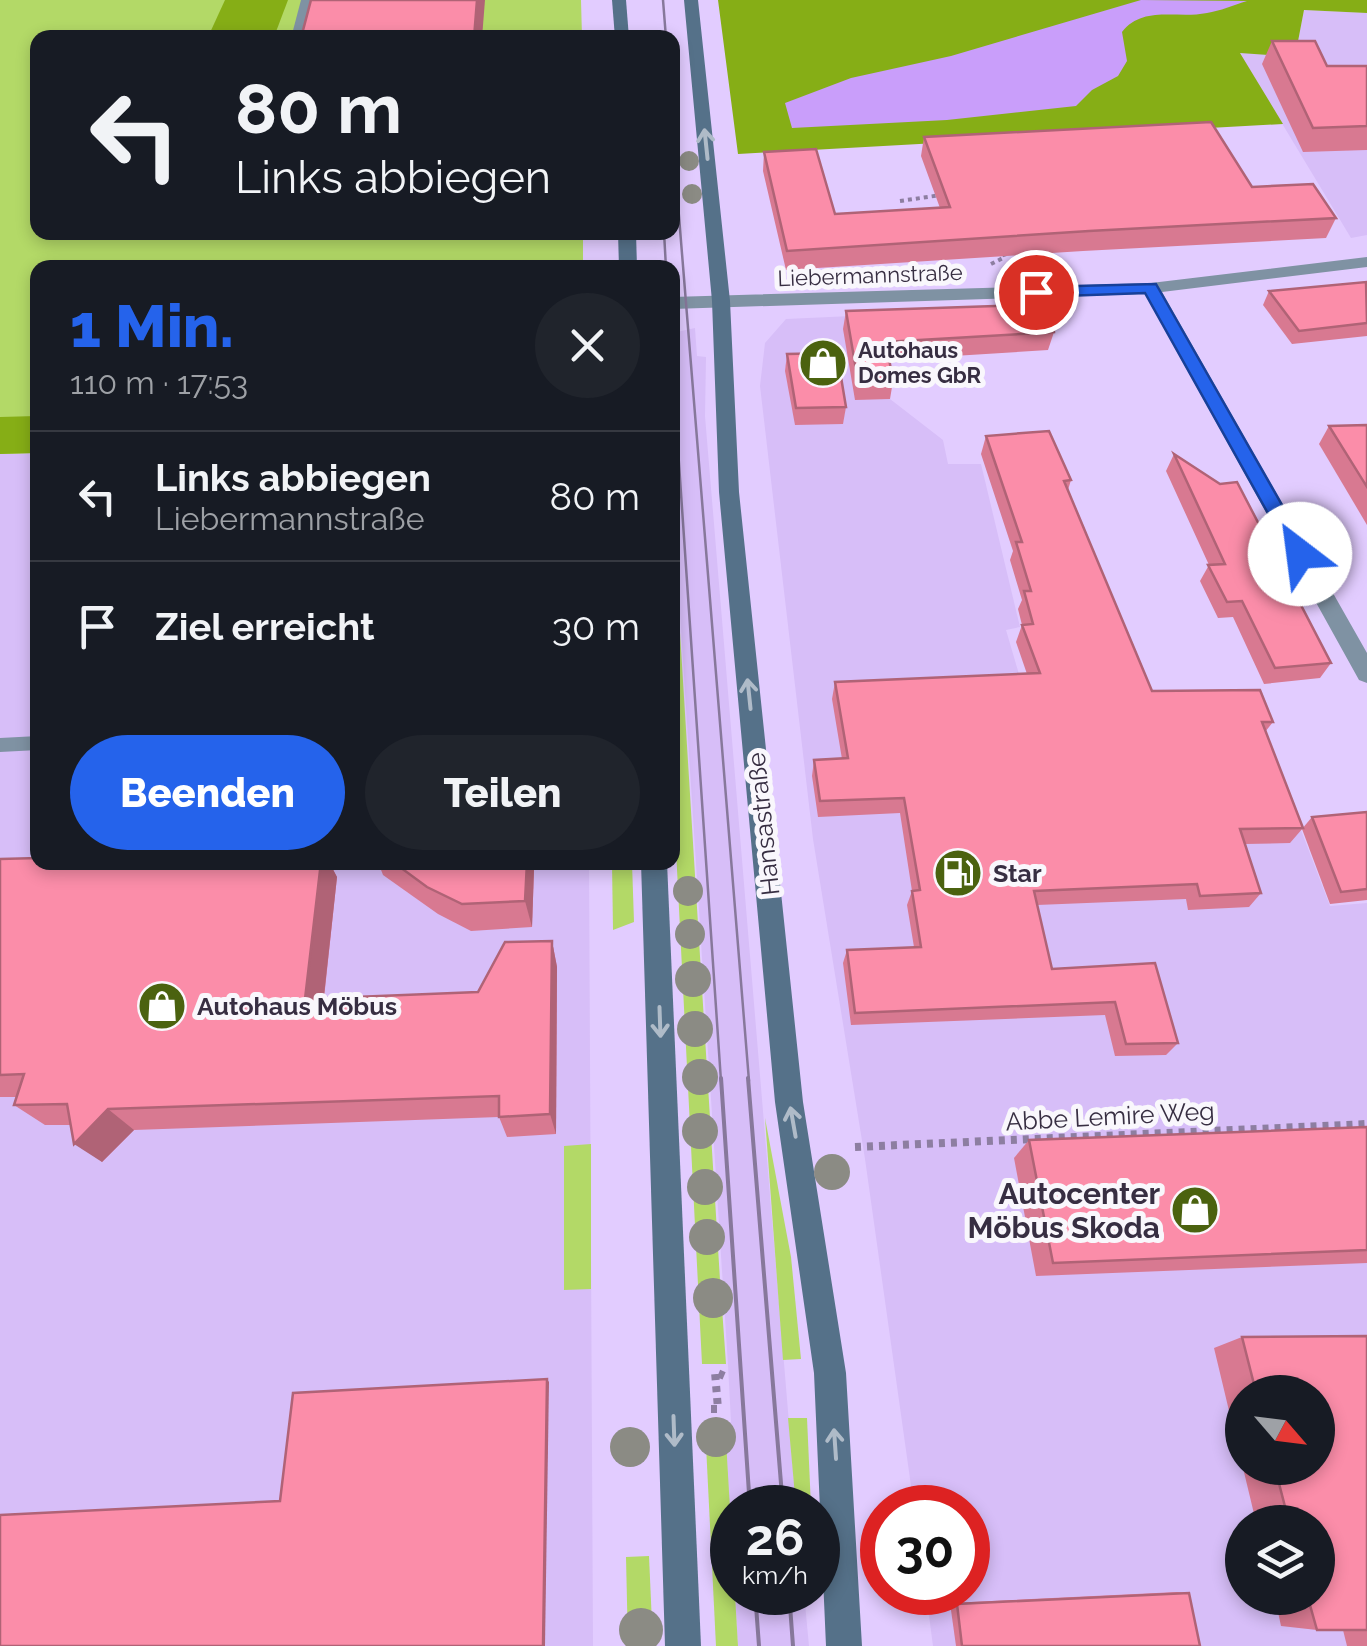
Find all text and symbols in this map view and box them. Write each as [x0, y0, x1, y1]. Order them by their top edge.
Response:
text: 80 m [235, 67, 402, 149]
icon: left [70, 70, 200, 200]
one-way arrow [696, 129, 715, 161]
text: Links abbiegen [235, 151, 551, 204]
pin [994, 250, 1079, 335]
street label: Liebermannstraße [777, 259, 963, 291]
icon: arrive [1009, 265, 1064, 320]
text: 1 Min. [70, 291, 234, 361]
button: close [535, 293, 640, 398]
shop icon: Autohaus Domes GbR [797, 337, 849, 389]
place label: Autohaus Domes GbR [858, 337, 982, 388]
text: 110 m · 17:53 [70, 364, 248, 401]
text: Links abbiegen [155, 455, 431, 500]
icon: left [70, 469, 125, 524]
text: 80 m [550, 474, 640, 519]
text: Liebermannstraße [155, 500, 425, 537]
position arrow [1248, 502, 1352, 606]
icon: arrive [70, 599, 125, 654]
text: Ziel erreicht [155, 604, 375, 649]
text: 30 m [552, 604, 640, 649]
one-way arrow [740, 678, 759, 711]
button: Beenden [70, 735, 345, 850]
button: Teilen [365, 735, 640, 850]
street label: Hansastraße [741, 751, 785, 897]
fuel station icon: Star [932, 847, 984, 899]
place label: Star [993, 858, 1042, 888]
shop icon: Autohaus Möbus [136, 980, 188, 1032]
place label: Autohaus Möbus [197, 991, 397, 1021]
one-way arrow [651, 1006, 670, 1038]
street label: Abbe Lemire Weg [1005, 1096, 1215, 1136]
one-way arrow [783, 1106, 802, 1139]
place label: Autocenter Möbus Skoda [968, 1176, 1160, 1245]
shop icon: Autocenter Möbus Skoda [1169, 1184, 1221, 1236]
north arrow [1225, 1375, 1335, 1485]
map controls [1225, 1375, 1335, 1615]
one-way arrow [665, 1415, 684, 1447]
one-way arrow [825, 1428, 844, 1460]
speed limit sign: 30 [860, 1485, 990, 1615]
button: layers [1225, 1505, 1335, 1615]
text: 26 [746, 1508, 804, 1567]
text: km/h [742, 1560, 808, 1590]

